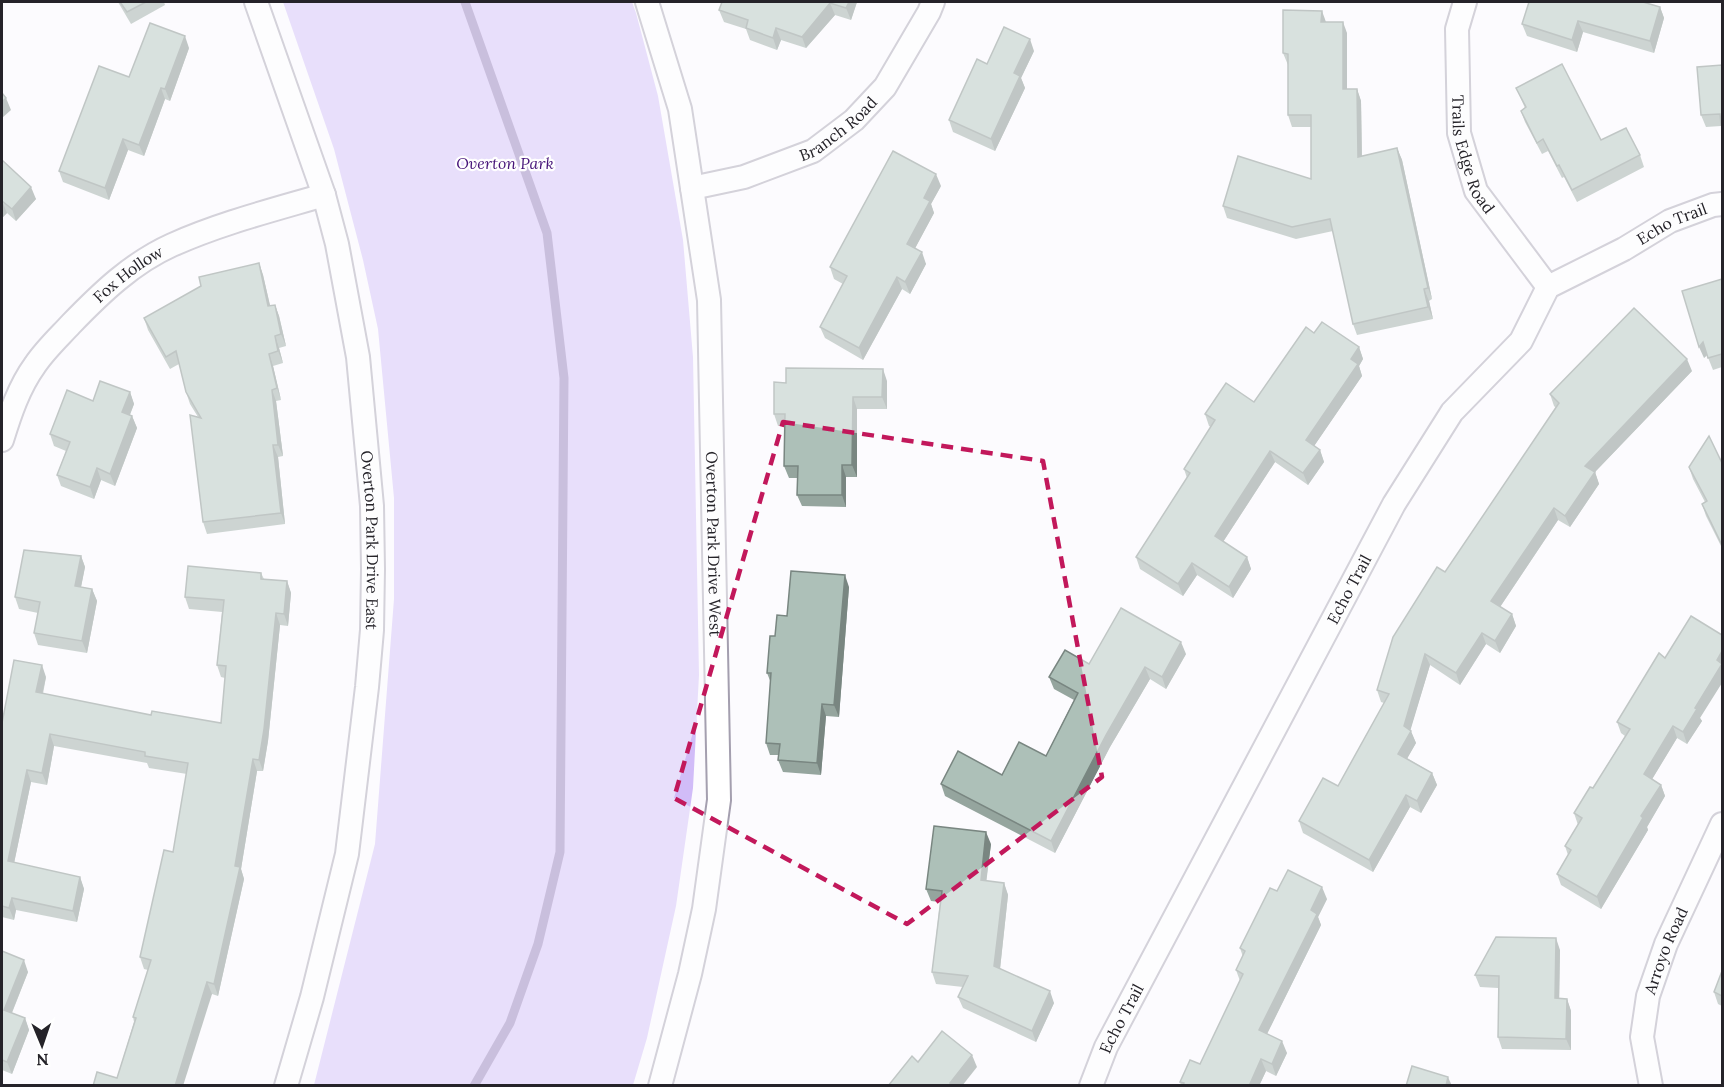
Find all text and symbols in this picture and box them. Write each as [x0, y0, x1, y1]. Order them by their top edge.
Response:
street label: Branch Road [796, 92, 881, 165]
street label: Trails Edge Road [1448, 95, 1499, 218]
park label: Overton Park [456, 153, 554, 173]
street label: Echo Trail [1633, 198, 1709, 249]
street label: Fox Hollow [89, 241, 167, 307]
street label: Overton Park Drive East [357, 450, 383, 631]
street label: Overton Park Drive West [702, 451, 726, 637]
street label: Echo Trail [1322, 551, 1375, 627]
street label: Arroyo Road [1639, 903, 1692, 998]
street label: Echo Trail [1095, 980, 1148, 1056]
north arrow [12, 1015, 72, 1075]
text: N [36, 1050, 49, 1070]

